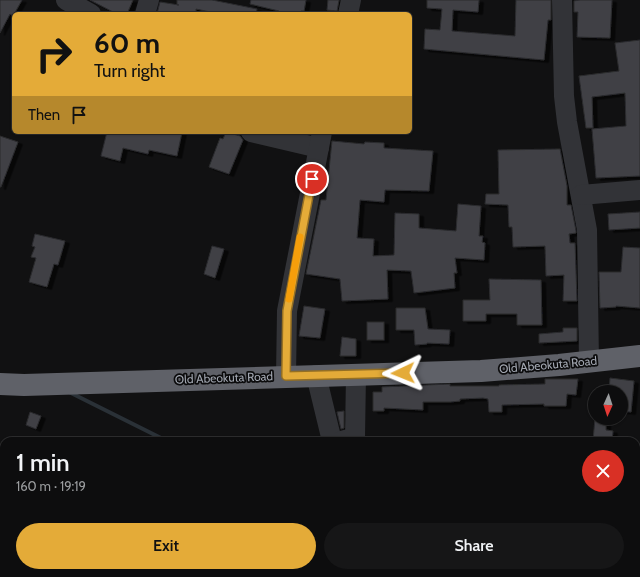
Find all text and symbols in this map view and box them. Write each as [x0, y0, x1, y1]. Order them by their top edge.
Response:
text: 60 m [94, 26, 160, 60]
icon: right [28, 28, 80, 80]
text: Turn right [94, 60, 165, 82]
icon: arrive [68, 104, 90, 126]
text: Then [28, 106, 60, 124]
pin [295, 162, 329, 196]
icon: arrive [301, 168, 323, 190]
position arrow [382, 352, 424, 394]
street label: Old Abeokuta Road [498, 353, 598, 376]
street label: Old Abeokuta Road [175, 368, 273, 387]
north arrow [588, 385, 628, 425]
map controls [588, 385, 628, 425]
text: 1 min [16, 448, 70, 477]
button: close [582, 450, 624, 492]
text: 160 m · 19:19 [16, 478, 86, 494]
button: Exit [16, 523, 316, 569]
button: Share [324, 523, 624, 569]

